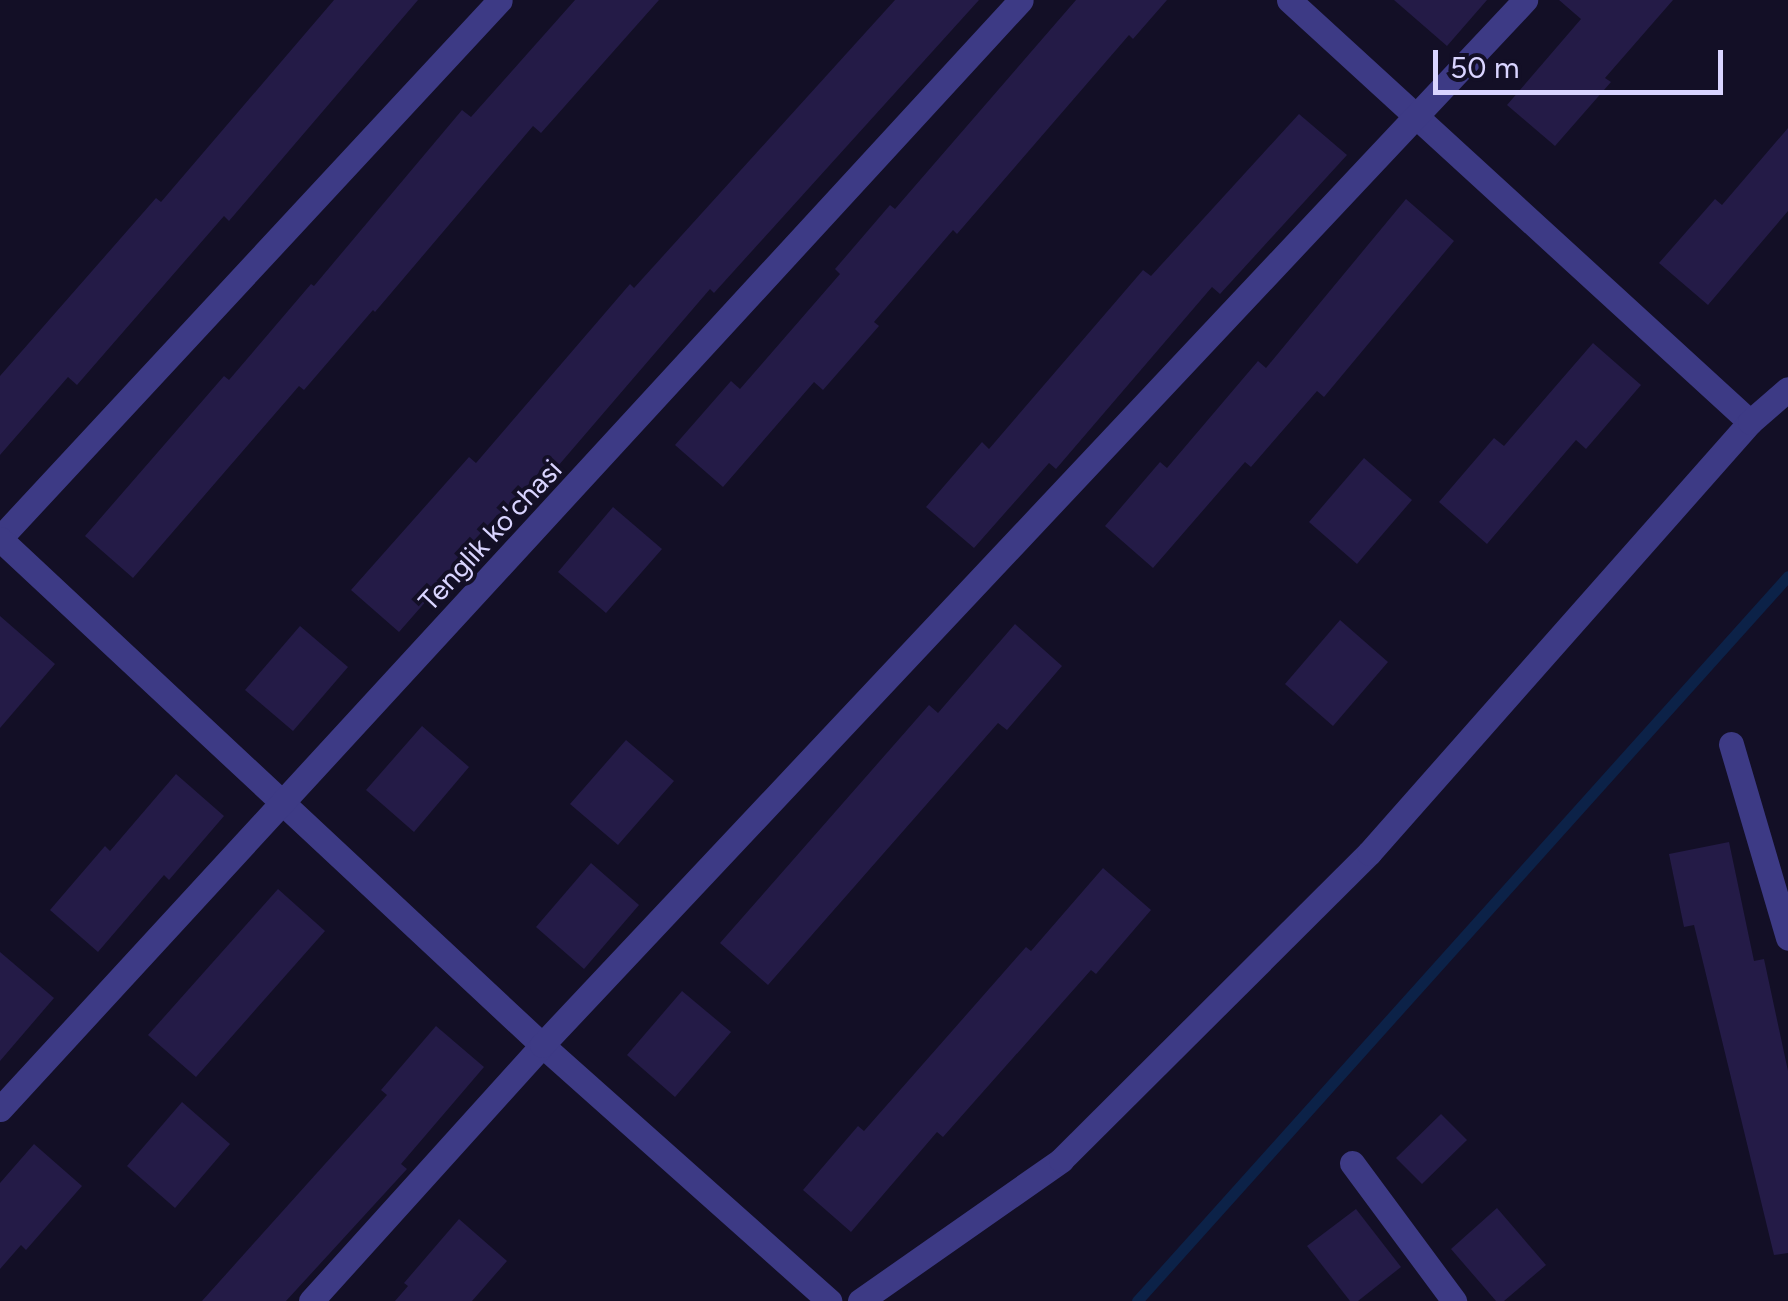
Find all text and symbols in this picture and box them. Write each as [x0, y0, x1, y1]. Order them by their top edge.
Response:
scale bar [1438, 30, 1728, 92]
text: 50 m [1450, 49, 1519, 86]
street label: Tenglik ko'chasi [412, 453, 568, 617]

